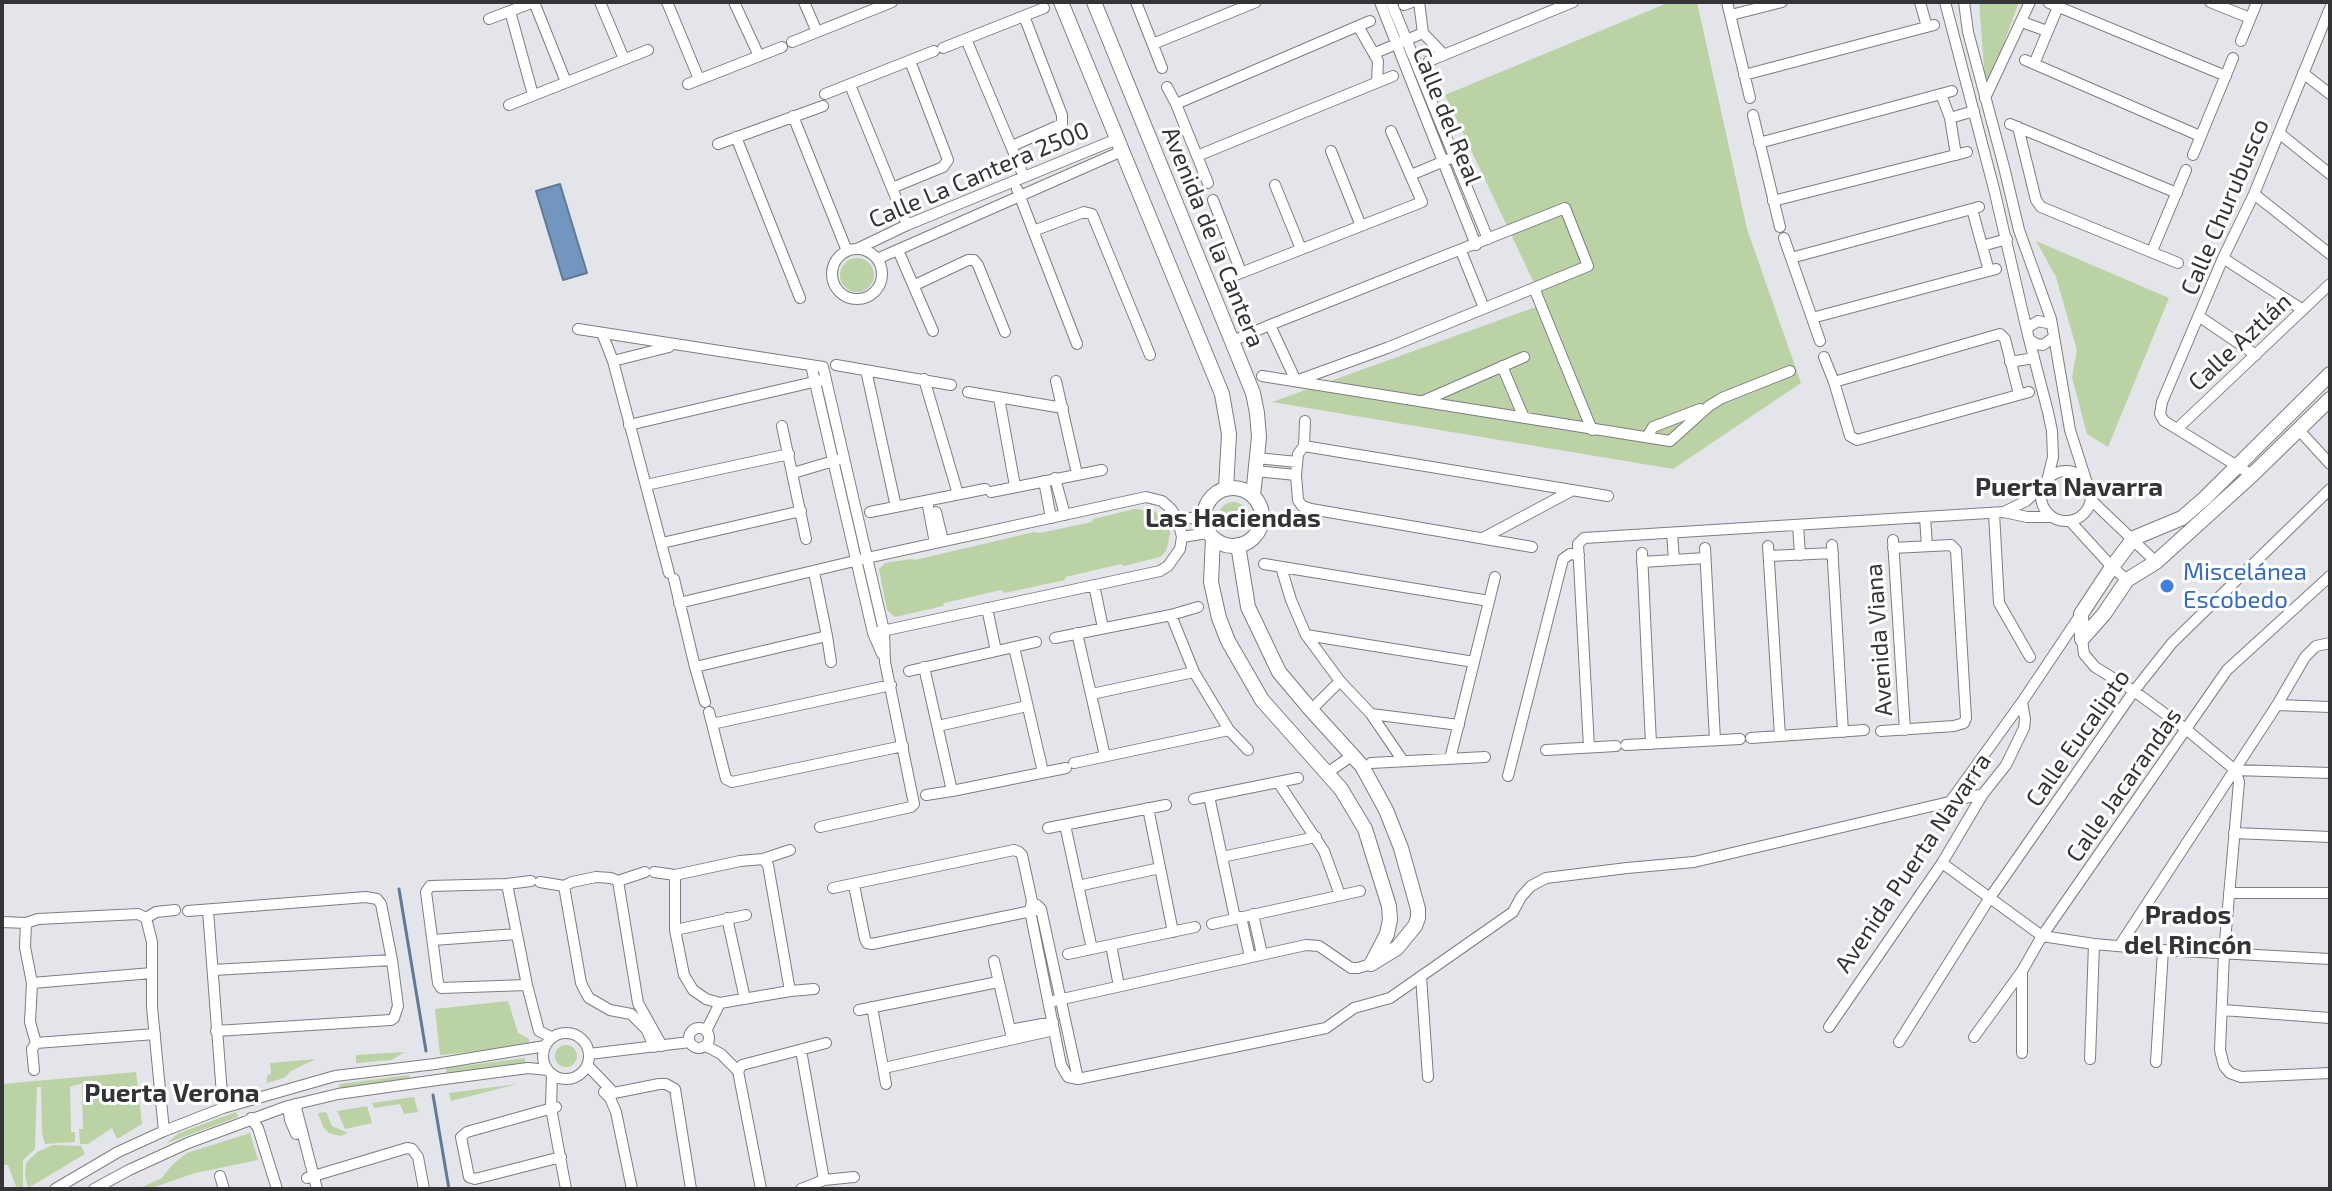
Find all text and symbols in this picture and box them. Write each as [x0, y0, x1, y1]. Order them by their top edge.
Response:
street label: Calle del Real [1406, 43, 1488, 189]
street label: Calle Churubusco [2175, 115, 2275, 299]
street label: Calle La Cantera 2500 [865, 116, 1093, 234]
street label: Avenida de la Cantera [1156, 122, 1270, 352]
street label: Calle Aztlán [2183, 287, 2297, 397]
district label: Puerta Navarra [1975, 471, 2163, 503]
district label: Las Haciendas [1145, 502, 1321, 534]
place label: Miscelánea Escobedo [2183, 558, 2307, 614]
street label: Avenida Viana [1859, 563, 1899, 717]
marker: Miscelánea Escobedo [2158, 577, 2176, 595]
street label: Calle Eucalipto [2020, 664, 2136, 812]
street label: Calle Jacarandas [2060, 702, 2188, 868]
street label: Avenida Puerta Navarra [1829, 748, 1997, 978]
district label: Prados del Rincón [2124, 899, 2252, 960]
district label: Puerta Verona [84, 1077, 260, 1109]

